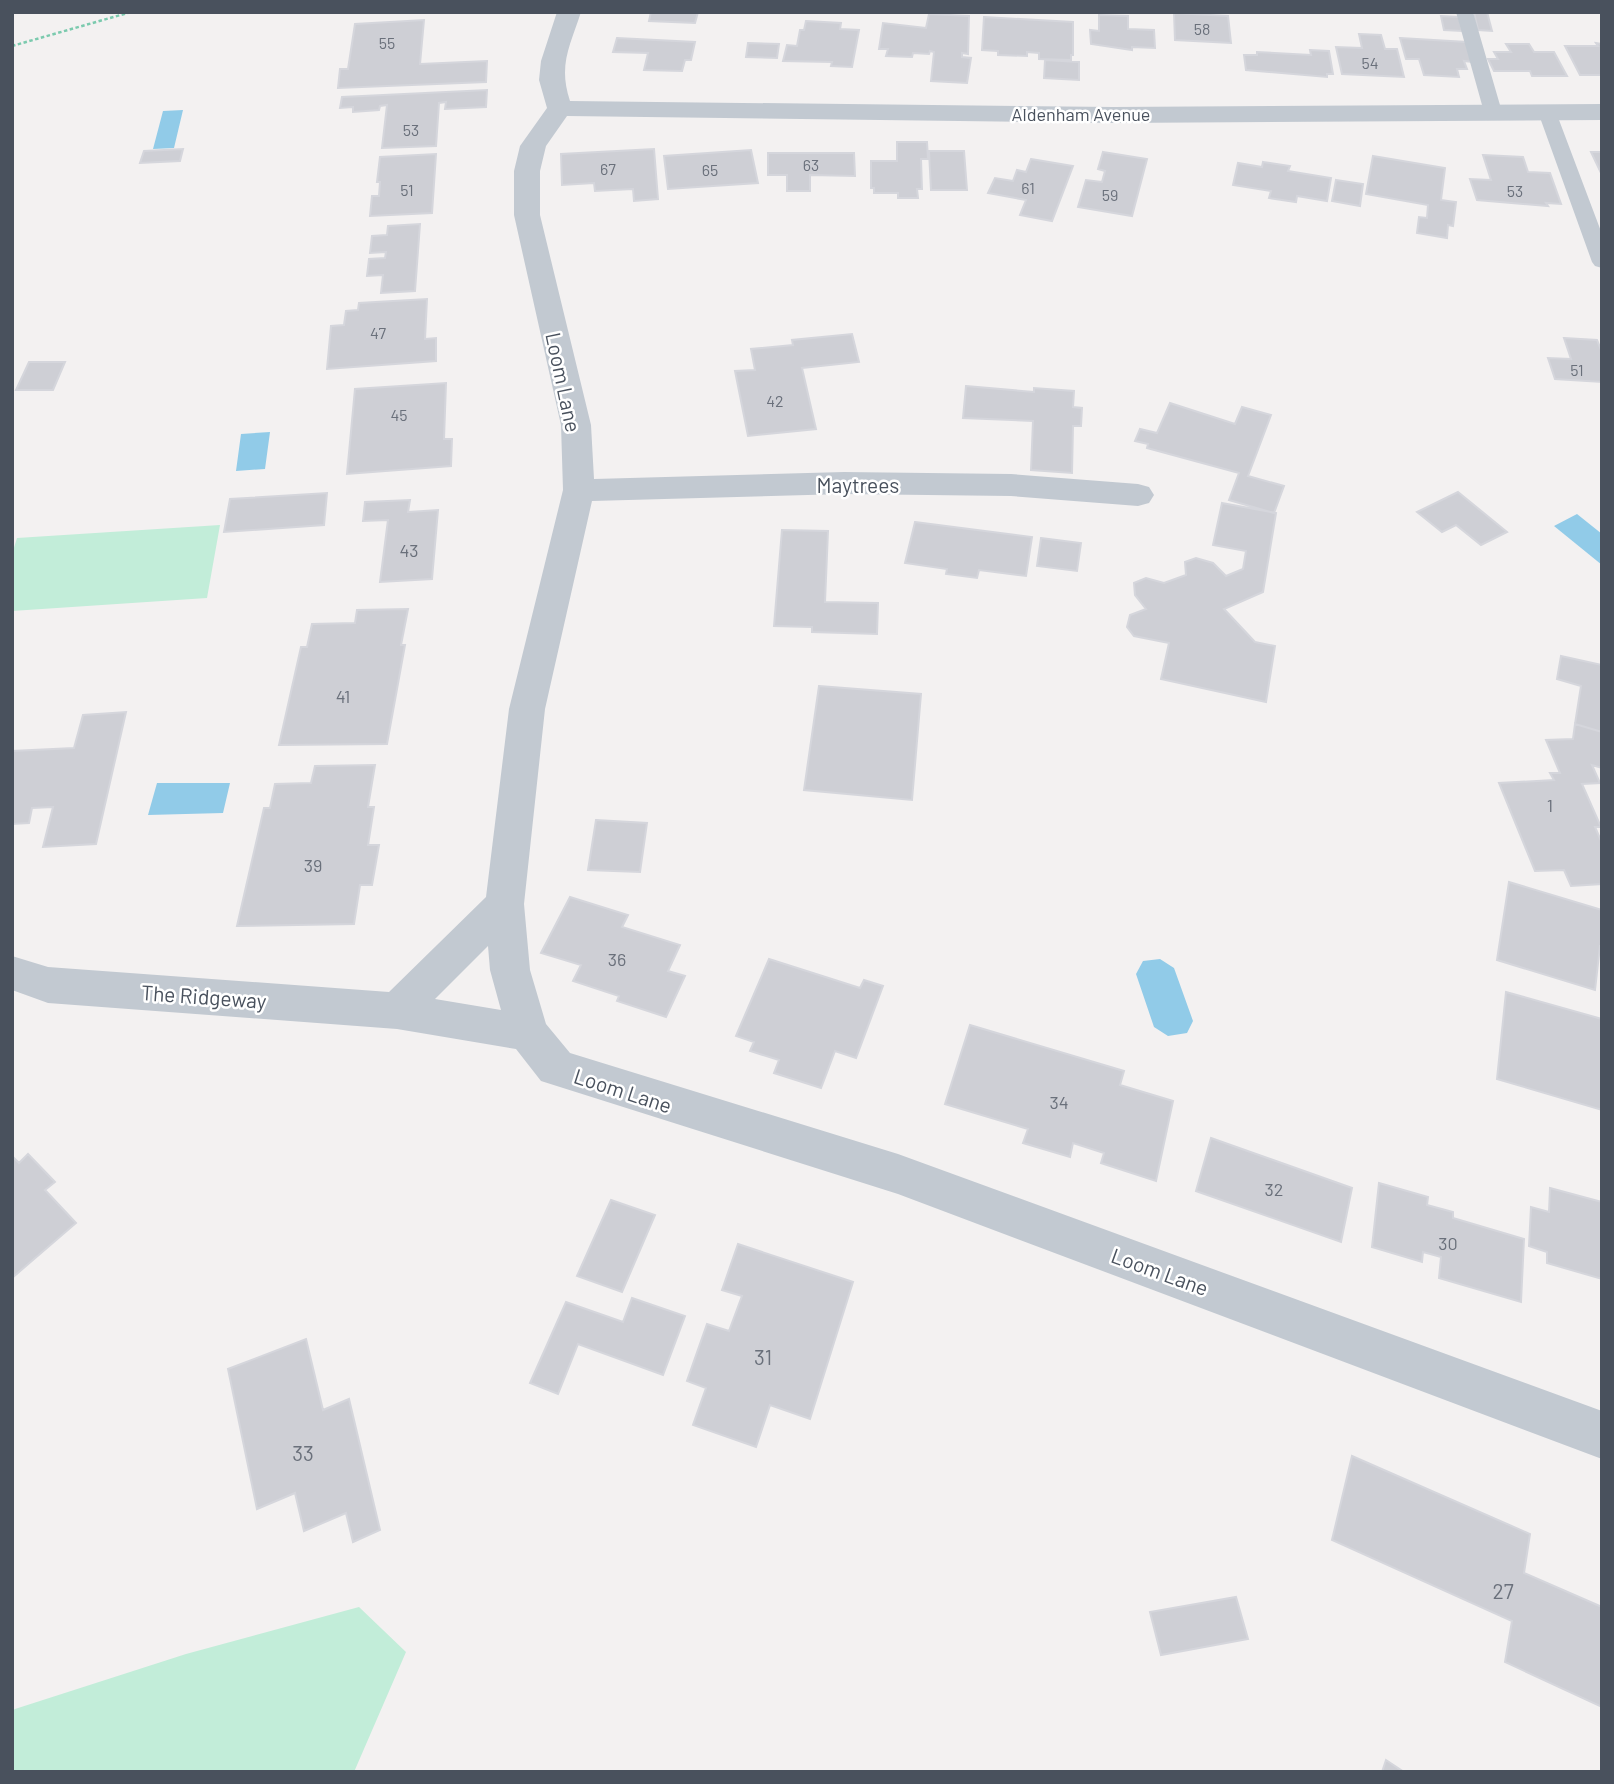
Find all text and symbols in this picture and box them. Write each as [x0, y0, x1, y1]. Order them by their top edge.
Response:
house number: 58 [1194, 19, 1210, 38]
house number: 55 [379, 33, 395, 52]
house number: 54 [1361, 53, 1379, 72]
street label: Aldenham Avenue [1012, 103, 1150, 125]
house number: 53 [403, 120, 419, 139]
house number: 63 [803, 155, 819, 174]
house number: 67 [600, 159, 616, 178]
house number: 65 [702, 160, 718, 179]
house number: 61 [1021, 178, 1035, 197]
house number: 51 [400, 180, 414, 199]
house number: 53 [1507, 181, 1523, 200]
house number: 59 [1102, 185, 1118, 204]
house number: 47 [370, 323, 386, 342]
street label: Loom Lane [541, 330, 587, 434]
house number: 51 [1570, 360, 1584, 379]
house number: 42 [766, 391, 784, 410]
house number: 45 [390, 405, 408, 424]
street label: Maytrees [817, 472, 899, 497]
house number: 43 [399, 539, 419, 561]
house number: 41 [336, 685, 350, 707]
house number: 1 [1547, 794, 1553, 816]
house number: 39 [304, 854, 322, 876]
house number: 36 [608, 948, 626, 970]
street label: The Ridgeway [141, 979, 268, 1013]
street label: Loom Lane [571, 1062, 675, 1118]
house number: 34 [1049, 1091, 1069, 1113]
house number: 32 [1265, 1178, 1283, 1200]
house number: 30 [1438, 1232, 1458, 1254]
street label: Loom Lane [1108, 1242, 1212, 1300]
house number: 31 [754, 1344, 772, 1369]
house number: 33 [292, 1440, 314, 1465]
house number: 27 [1492, 1578, 1514, 1603]

